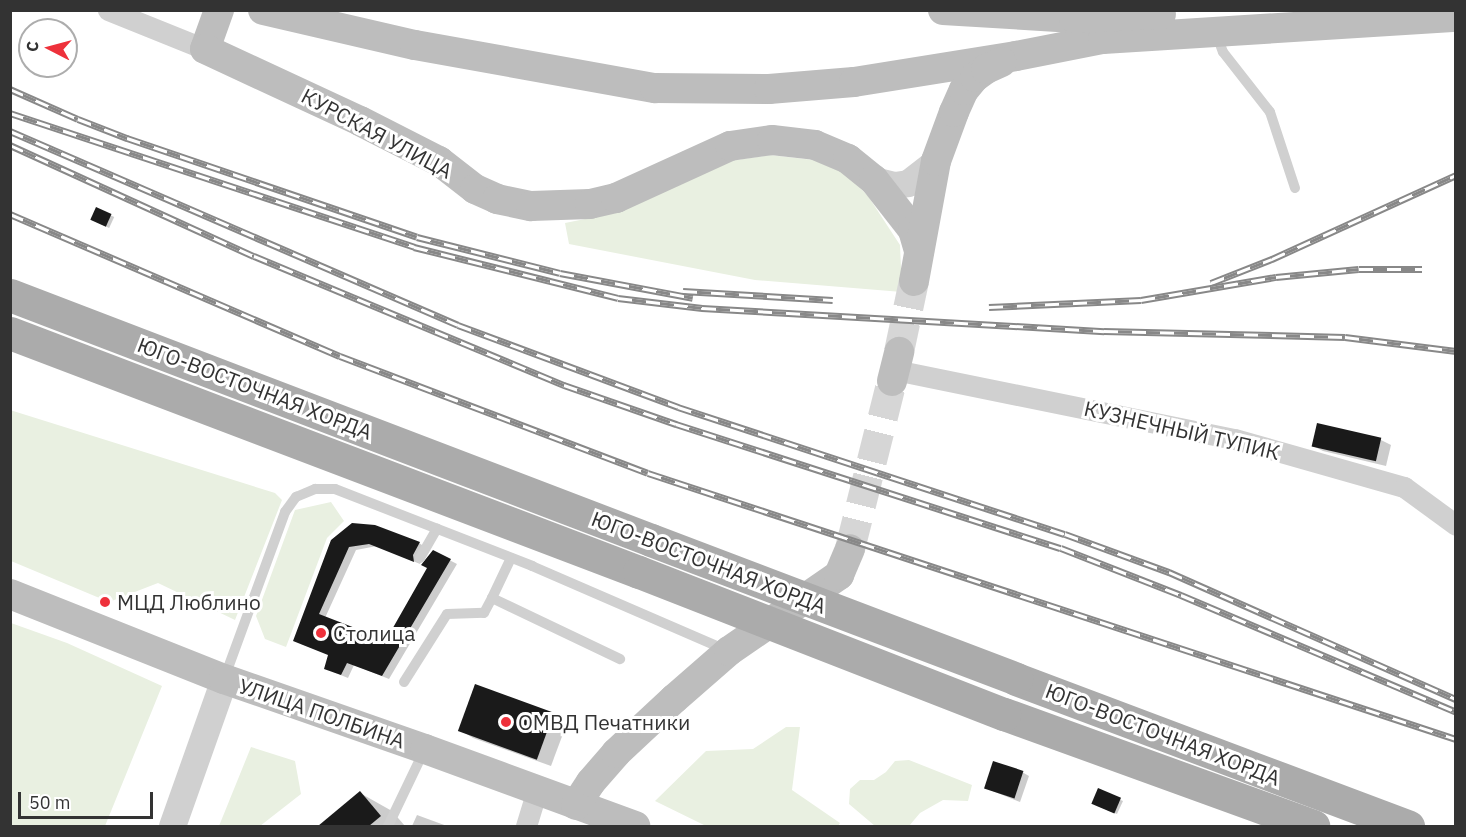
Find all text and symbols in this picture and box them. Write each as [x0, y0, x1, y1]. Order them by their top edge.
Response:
north arrow [18, 18, 78, 78]
text: С [22, 40, 43, 53]
street label: КУРСКАЯ УЛИЦА [297, 83, 457, 183]
street label: ЮГО-ВОСТОЧНАЯ ХОРДА [134, 332, 376, 444]
street label: КУЗНЕЧНЫЙ ТУПИК [1082, 395, 1282, 465]
street label: ЮГО-ВОСТОЧНАЯ ХОРДА [588, 506, 830, 618]
place label: МЦД Люблино [117, 589, 261, 615]
marker: МЦД Люблино [98, 595, 112, 609]
place label: Столица [333, 620, 415, 646]
marker: Столица [314, 626, 328, 640]
street label: УЛИЦА ПОЛБИНА [236, 673, 408, 753]
street label: ЮГО-ВОСТОЧНАЯ ХОРДА [1042, 678, 1284, 790]
place label: ОМВД Печатники [518, 709, 690, 735]
marker: ОМВД Печатники [499, 715, 513, 729]
scale bar [21, 780, 156, 818]
text: 50 m [29, 791, 71, 814]

